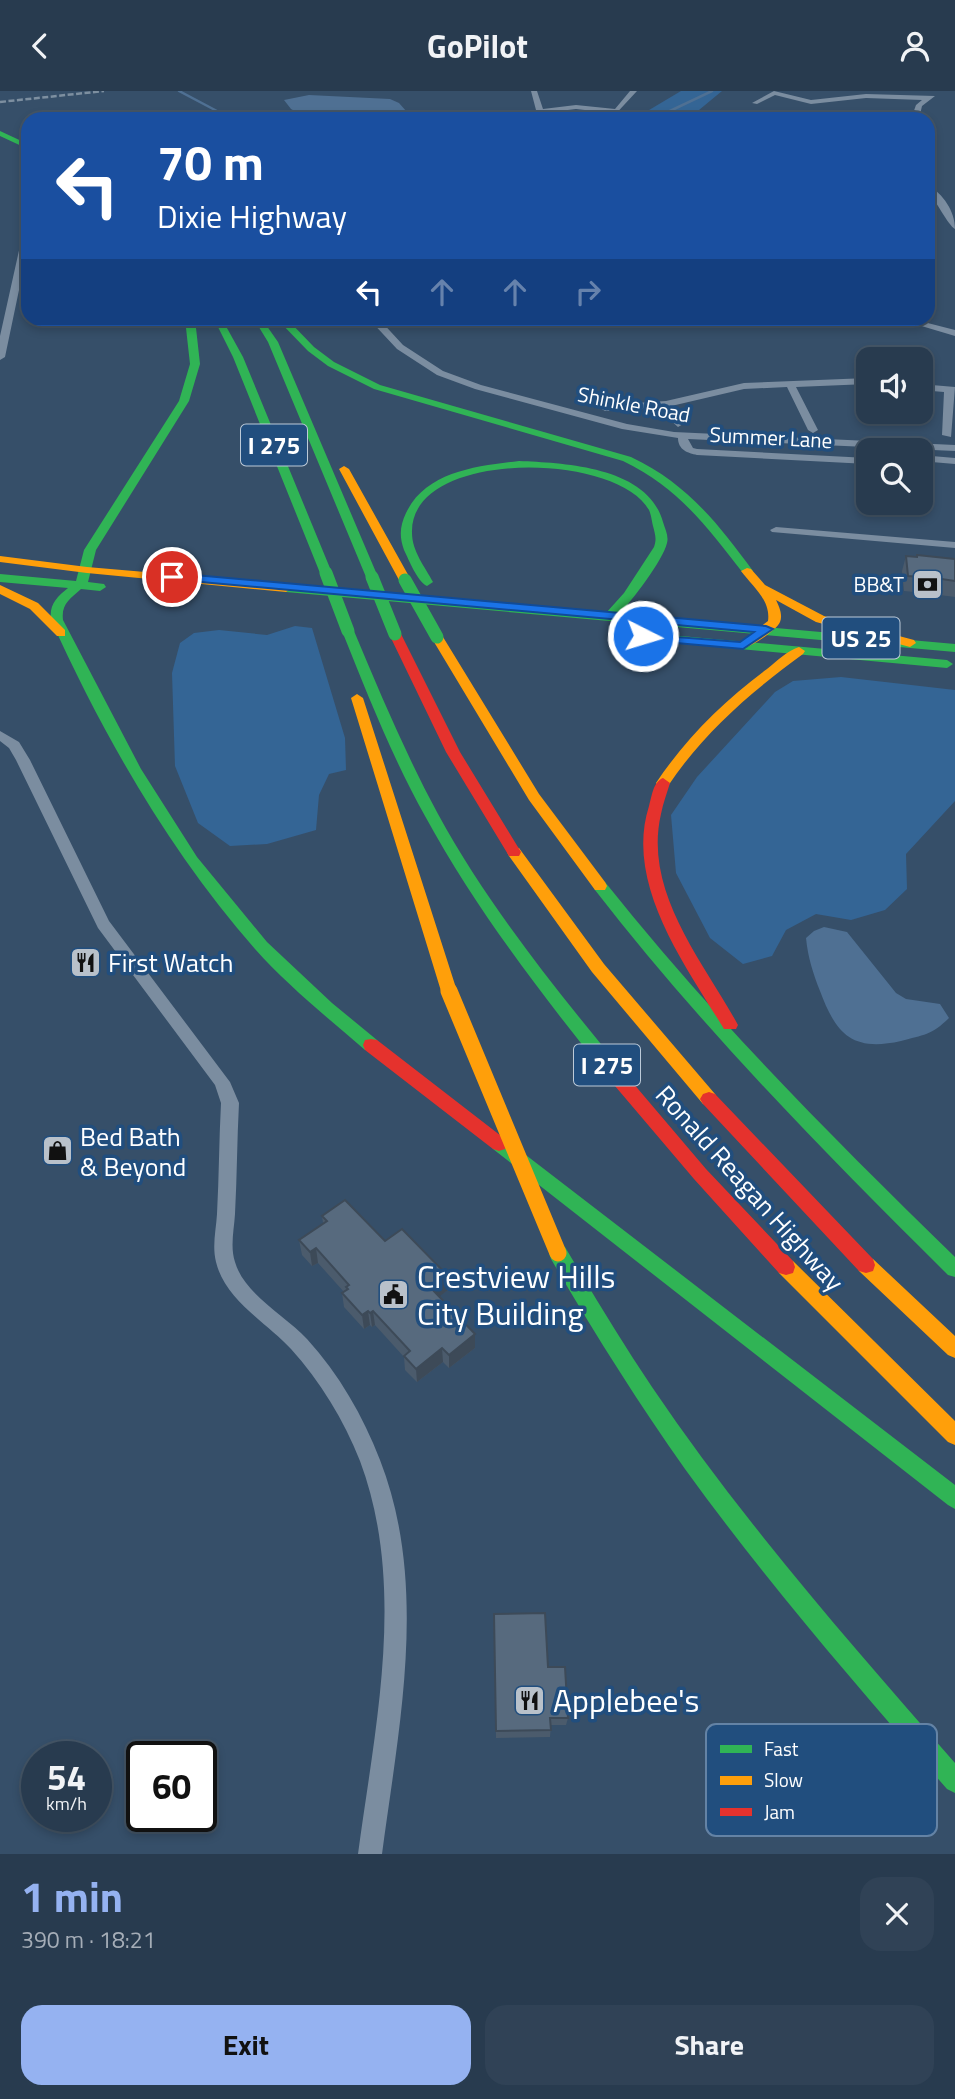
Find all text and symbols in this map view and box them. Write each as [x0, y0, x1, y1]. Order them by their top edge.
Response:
text: GoPilot [427, 22, 528, 70]
icon: back [21, 27, 59, 65]
icon: person [896, 27, 934, 65]
text: 70 m [157, 124, 264, 199]
icon: left [42, 140, 133, 231]
text: Dixie Highway [157, 192, 347, 240]
icon: left [350, 273, 388, 311]
icon: ahead [423, 273, 461, 311]
icon: ahead [496, 273, 534, 311]
icon: right [569, 273, 607, 311]
map controls [856, 347, 933, 515]
button: sound [856, 347, 933, 424]
street label: Shinkle Road [575, 377, 693, 431]
street label: Summer Lane [709, 418, 833, 456]
road number: I 275 [241, 425, 307, 465]
button: search [856, 438, 933, 515]
pin [142, 547, 202, 607]
icon: arrive [153, 558, 191, 596]
bank icon: BB&T [910, 567, 944, 601]
place label: BB&T [853, 568, 904, 600]
position arrow [606, 599, 680, 673]
road number: US 25 [822, 617, 900, 659]
place label: First Watch [108, 943, 233, 982]
restaurant icon: First Watch [68, 945, 102, 979]
road number: I 275 [574, 1045, 640, 1085]
street label: Ronald Reagan Highway [647, 1076, 853, 1300]
place label: Bed Bath & Beyond [80, 1117, 186, 1186]
shop icon: Bed Bath & Beyond [40, 1134, 74, 1168]
place label: Crestview Hills City Building [417, 1252, 615, 1337]
public building icon: Crestview Hills City Building [377, 1277, 411, 1311]
place label: Applebee's [553, 1676, 699, 1724]
restaurant icon: Applebee's [513, 1683, 547, 1717]
legend [706, 1724, 937, 1836]
text: Fast [764, 1734, 799, 1763]
speed limit sign: 60 [126, 1741, 217, 1832]
text: 54 [47, 1750, 86, 1804]
text: Slow [764, 1765, 803, 1794]
text: km/h [46, 1790, 87, 1817]
text: Jam [764, 1797, 795, 1826]
text: 1 min [21, 1864, 123, 1928]
button: close [860, 1877, 934, 1951]
text: 390 m · 18:21 [21, 1922, 156, 1957]
button: Exit [21, 2005, 471, 2085]
button: Share [485, 2005, 934, 2085]

